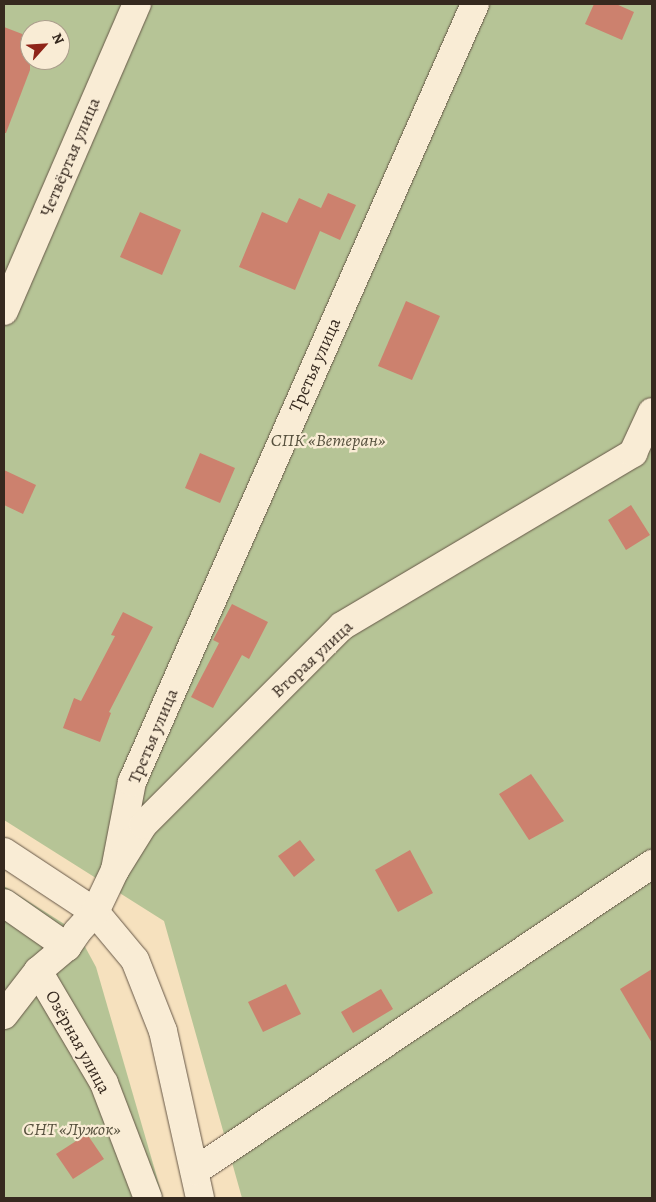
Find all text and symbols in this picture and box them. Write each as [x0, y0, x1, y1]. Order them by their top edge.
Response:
north arrow [20, 20, 70, 70]
text: N [47, 30, 69, 47]
street label: Четвёртая улица [35, 94, 105, 220]
street label: Третья улица [285, 314, 345, 416]
park label: СПК «Ветеран» [271, 429, 385, 451]
street label: Вторая улица [267, 616, 357, 702]
street label: Третья улица [123, 685, 183, 787]
street label: Озёрная улица [41, 987, 115, 1097]
park label: СНТ «Лужок» [23, 1118, 121, 1140]

